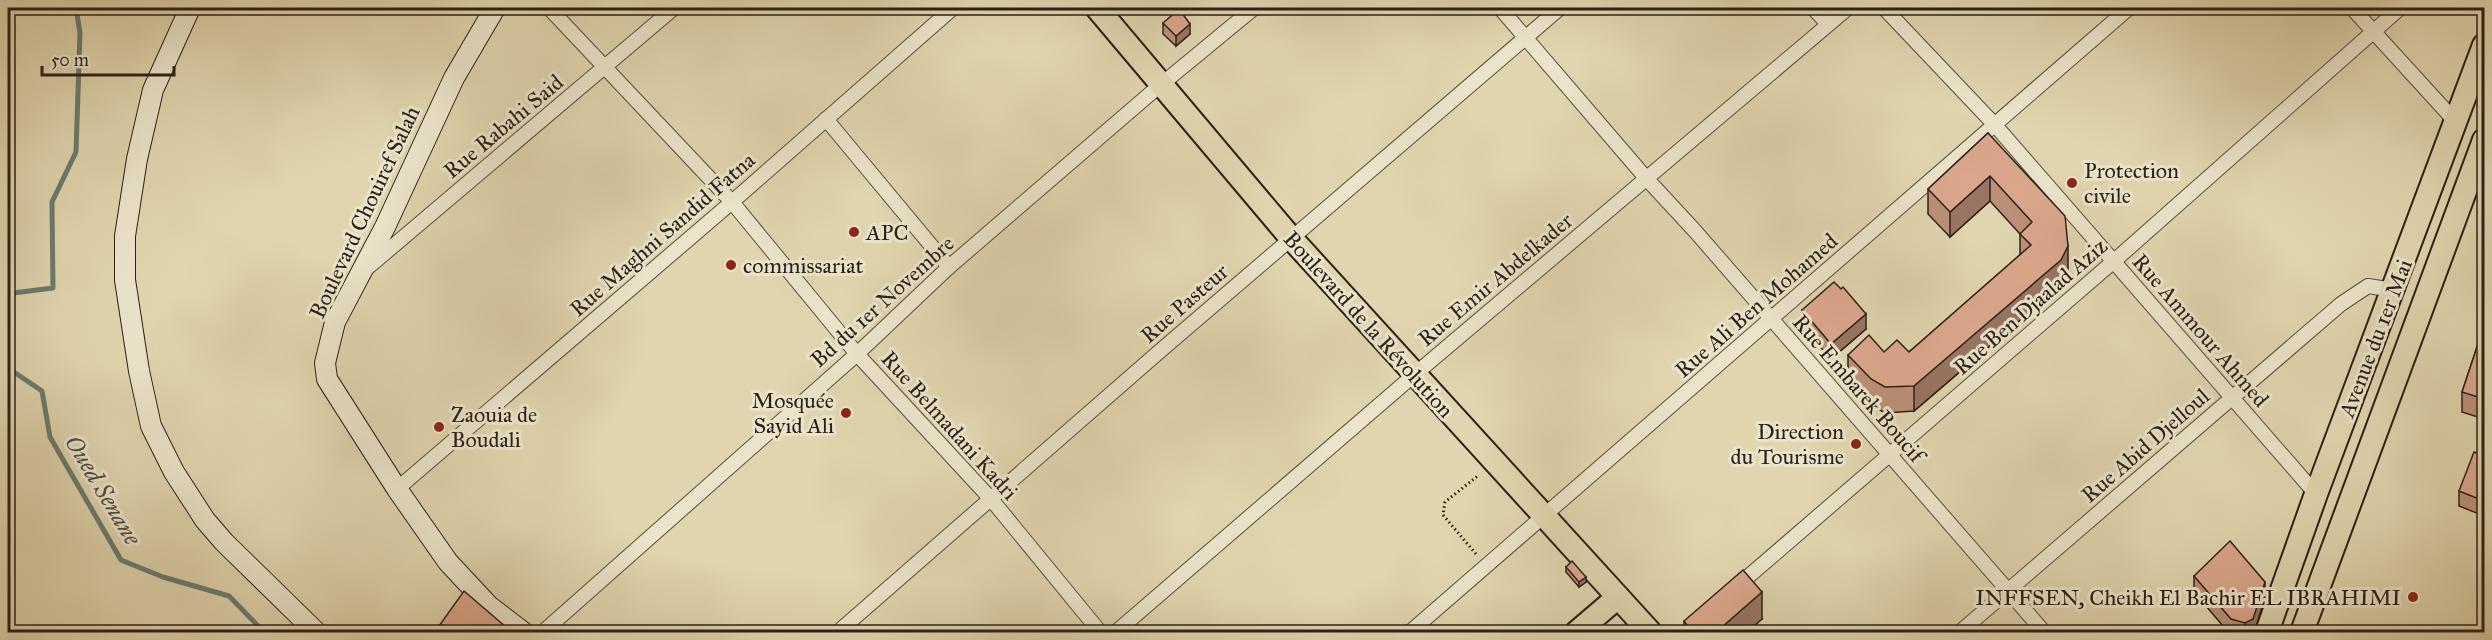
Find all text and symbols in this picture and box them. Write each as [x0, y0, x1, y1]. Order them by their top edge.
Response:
scale bar [42, 39, 174, 77]
text: 50 m [51, 49, 89, 71]
street label: Rue Rabahi Said [438, 69, 569, 184]
street label: Boulevard Chouiref Salah [303, 102, 426, 323]
street label: Rue Maghni Sandid Fatna [564, 146, 761, 322]
place label: Protection civile [2084, 157, 2179, 209]
marker: Protection civile [2065, 176, 2079, 190]
street label: Rue Emir Abdelkader [1412, 206, 1579, 352]
place label: APC [865, 219, 908, 246]
marker: APC [847, 225, 861, 239]
street label: Boulevard de la Révolution [1278, 226, 1460, 423]
street label: Rue Ali Ben Mohamed [1670, 227, 1843, 383]
street label: Bd du 1er Novembre [805, 230, 960, 373]
street label: Rue Ben Djaalad Aziz [1948, 232, 2113, 380]
street label: Rue Ammour Ahmed [2127, 248, 2275, 412]
place label: commissariat [743, 252, 863, 279]
street label: Avenue du 1er Mai [2333, 255, 2418, 422]
street label: Rue Pasteur [1135, 257, 1234, 349]
marker: commissariat [724, 258, 738, 272]
street label: Rue Embarek Boucif [1787, 309, 1933, 471]
street label: Rue Belmadani Kadri [875, 345, 1024, 506]
street label: Rue Abid Djelloul [2076, 382, 2215, 508]
place label: Mosquée Sayid Ali [752, 387, 834, 439]
place label: Zaouia de Boudali [451, 401, 537, 453]
marker: Mosquée Sayid Ali [839, 406, 853, 420]
place label: Direction du Tourisme [1730, 418, 1844, 470]
marker: Zaouia de Boudali [432, 420, 446, 434]
water label: Oued Senane [58, 429, 148, 552]
marker: Direction du Tourisme [1849, 437, 1863, 451]
place label: INFFSEN, Cheikh El Bachir EL IBRAHIMI [1975, 584, 2401, 611]
marker: INFFSEN, Cheikh El Bachir EL IBRAHIMI [2406, 590, 2420, 604]

